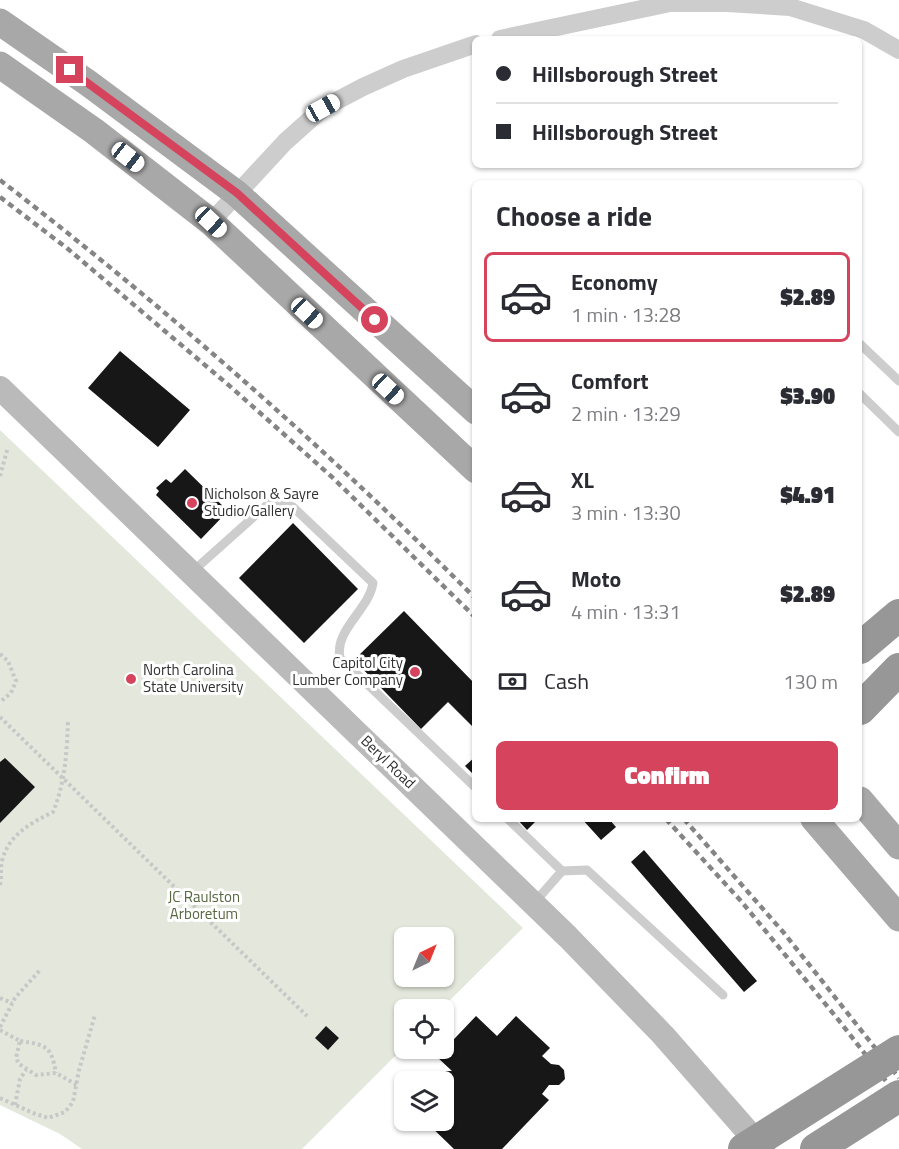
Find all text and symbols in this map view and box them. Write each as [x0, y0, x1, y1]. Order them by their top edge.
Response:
route end [56, 56, 83, 83]
text: Hillsborough Street [532, 57, 718, 91]
car [303, 91, 343, 125]
text: Hillsborough Street [532, 115, 718, 149]
car [108, 139, 148, 175]
text: Choose a ride [496, 195, 652, 236]
car [192, 203, 230, 241]
text: Economy [571, 265, 658, 299]
icon: car [499, 270, 553, 324]
text: $2.89 [780, 280, 835, 314]
car [288, 294, 326, 332]
text: 1 min · 13:28 [571, 299, 681, 330]
route start [361, 306, 388, 333]
text: Comfort [571, 364, 649, 398]
icon: car [499, 369, 553, 423]
car [369, 370, 407, 408]
text: $3.90 [780, 379, 835, 413]
text: 2 min · 13:29 [571, 398, 681, 429]
text: XL [571, 463, 594, 497]
icon: car [499, 468, 553, 522]
text: $4.91 [780, 478, 835, 512]
place label: Nicholson & Sayre Studio/Gallery [204, 482, 319, 522]
marker: Nicholson & Sayre Studio/Gallery [185, 496, 199, 510]
text: 3 min · 13:30 [571, 497, 681, 528]
text: Moto [571, 562, 621, 596]
icon: car [499, 567, 553, 621]
text: $2.89 [780, 577, 835, 611]
text: 4 min · 13:31 [571, 596, 681, 627]
place label: Capitol City Lumber Company [292, 651, 403, 691]
place label: North Carolina State University [143, 658, 244, 698]
text: Cash [544, 664, 589, 698]
marker: Capitol City Lumber Company [408, 665, 422, 679]
icon: cash [496, 665, 529, 698]
text: 130 m [783, 666, 838, 697]
marker: North Carolina State University [124, 672, 138, 686]
street label: Beryl Road [356, 730, 421, 794]
button: Confirm [496, 741, 838, 810]
park label: JC Raulston Arboretum [168, 885, 240, 925]
north arrow [394, 927, 454, 987]
map controls [394, 927, 454, 1131]
button: locate [394, 999, 454, 1059]
button: layers [394, 1071, 454, 1131]

